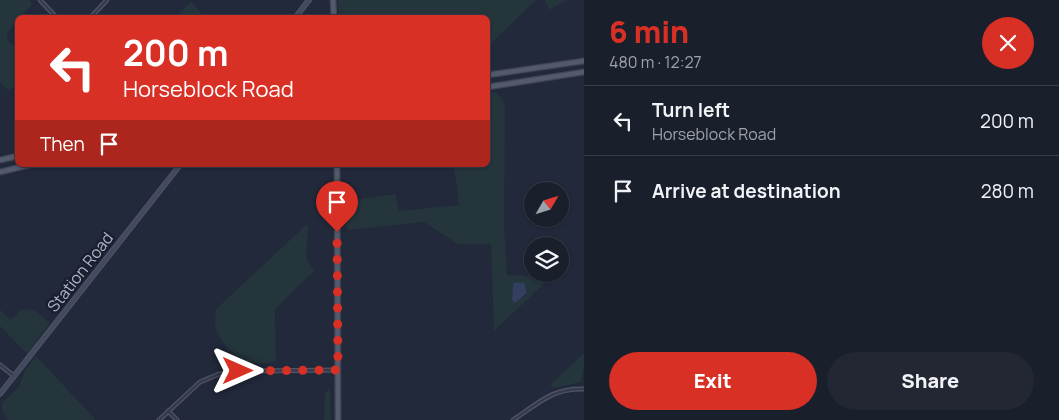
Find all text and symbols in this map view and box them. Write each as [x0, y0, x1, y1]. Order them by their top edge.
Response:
text: 6 min [609, 11, 689, 52]
button: close [982, 17, 1034, 69]
text: 200 m [123, 29, 228, 77]
icon: left [40, 35, 105, 100]
text: 480 m · 12:27 [609, 51, 702, 73]
text: Horseblock Road [123, 74, 294, 104]
text: Turn left [652, 97, 730, 123]
icon: left [609, 107, 637, 135]
text: 200 m [980, 108, 1034, 134]
text: Horseblock Road [652, 123, 776, 145]
icon: arrive [95, 130, 123, 158]
text: Then [40, 131, 85, 157]
icon: arrive [609, 177, 637, 205]
text: Arrive at destination [652, 178, 841, 204]
text: 280 m [981, 178, 1034, 204]
pin [316, 181, 358, 232]
north arrow [524, 182, 569, 228]
map controls [524, 182, 569, 282]
icon: arrive [323, 188, 351, 216]
street label: Station Road [42, 228, 118, 316]
button: layers [524, 237, 569, 282]
position arrow [211, 344, 263, 396]
button: Exit [609, 352, 817, 410]
button: Share [827, 352, 1034, 410]

